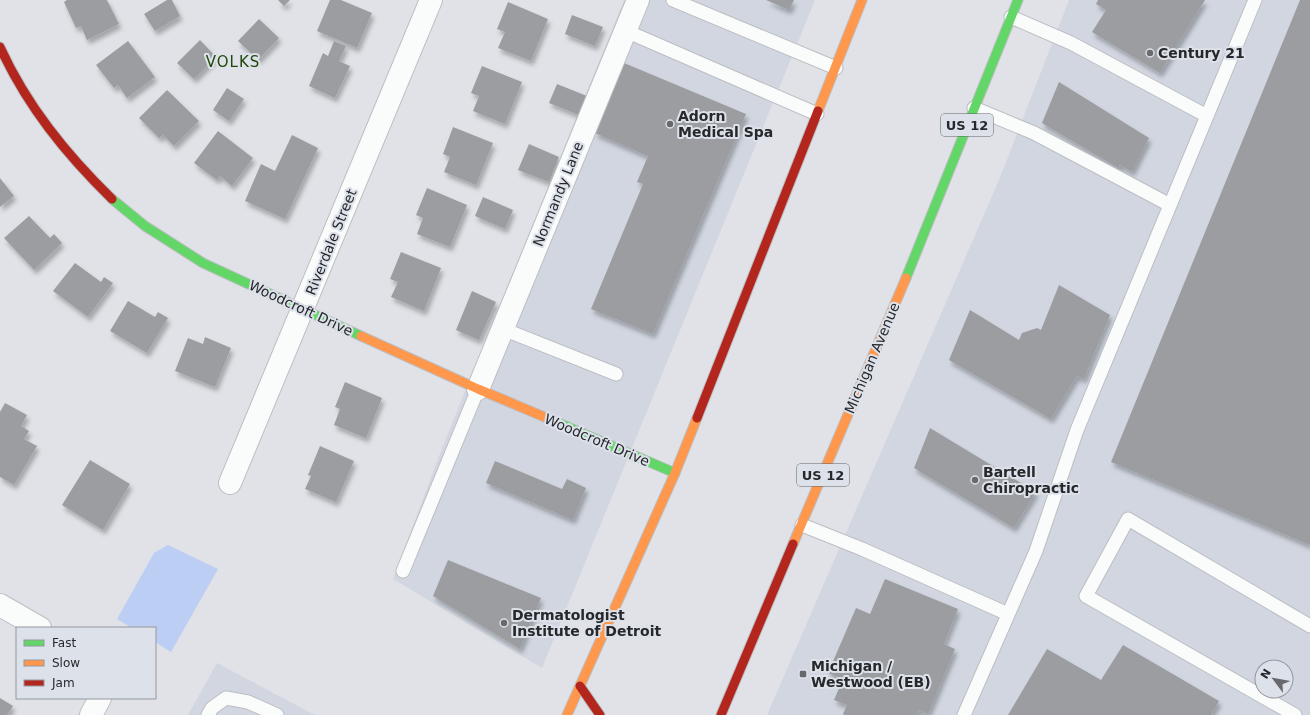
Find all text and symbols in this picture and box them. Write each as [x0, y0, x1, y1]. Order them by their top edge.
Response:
place label: Century 21 [1158, 45, 1245, 61]
marker: Century 21 [1145, 48, 1155, 58]
district label: VOLKS [206, 53, 260, 71]
place label: Adorn Medical Spa [678, 108, 773, 140]
road number: US 12 [941, 114, 993, 136]
marker: Adorn Medical Spa [665, 119, 675, 129]
street label: Normandy Lane [530, 139, 586, 249]
street label: Riverdale Street [302, 186, 360, 297]
street label: Woodcroft Drive [247, 277, 355, 339]
street label: Michigan Avenue [841, 300, 903, 416]
street label: Woodcroft Drive [542, 411, 652, 469]
road number: US 12 [797, 464, 849, 486]
place label: Bartell Chiropractic [983, 464, 1079, 496]
marker: Bartell Chiropractic [970, 475, 980, 485]
place label: Dermatologist Institute of Detroit [512, 607, 661, 639]
marker: Dermatologist Institute of Detroit [499, 618, 509, 628]
legend [16, 627, 156, 699]
text: Fast [52, 636, 76, 650]
text: Slow [52, 656, 80, 670]
place label: Michigan / Westwood (EB) [811, 658, 931, 690]
north arrow [1254, 659, 1294, 699]
text: N [1258, 667, 1274, 681]
marker: Michigan / Westwood (EB) [798, 669, 808, 679]
text: Jam [51, 676, 75, 690]

